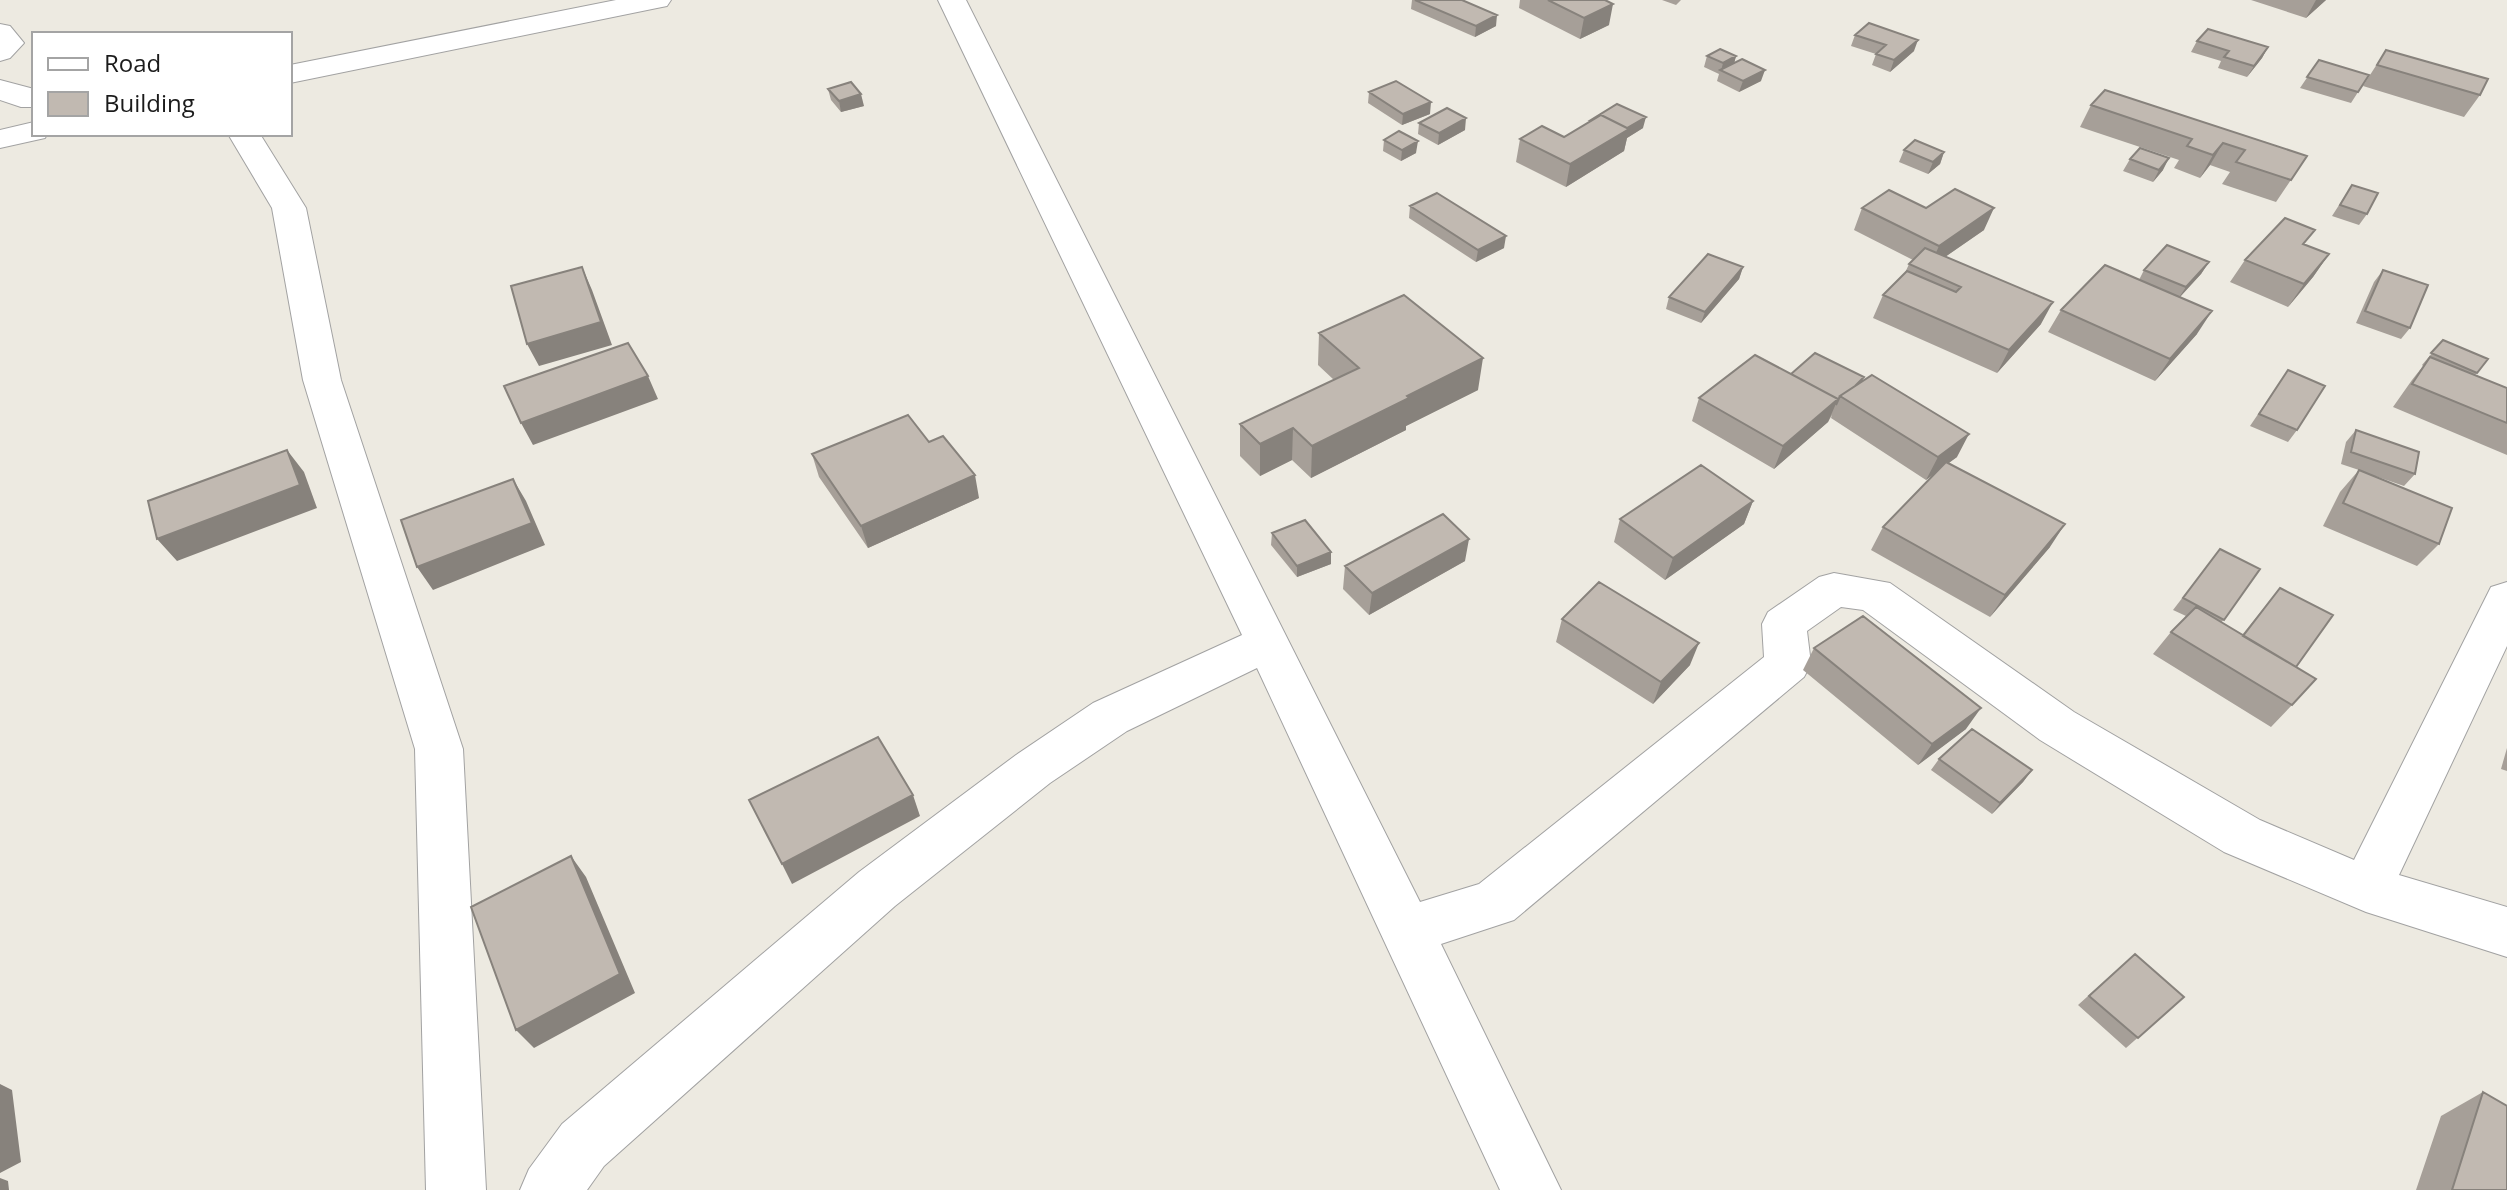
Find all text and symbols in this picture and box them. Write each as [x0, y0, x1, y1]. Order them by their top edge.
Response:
legend [32, 32, 292, 136]
text: Road [104, 46, 161, 79]
text: Building [104, 86, 195, 119]

